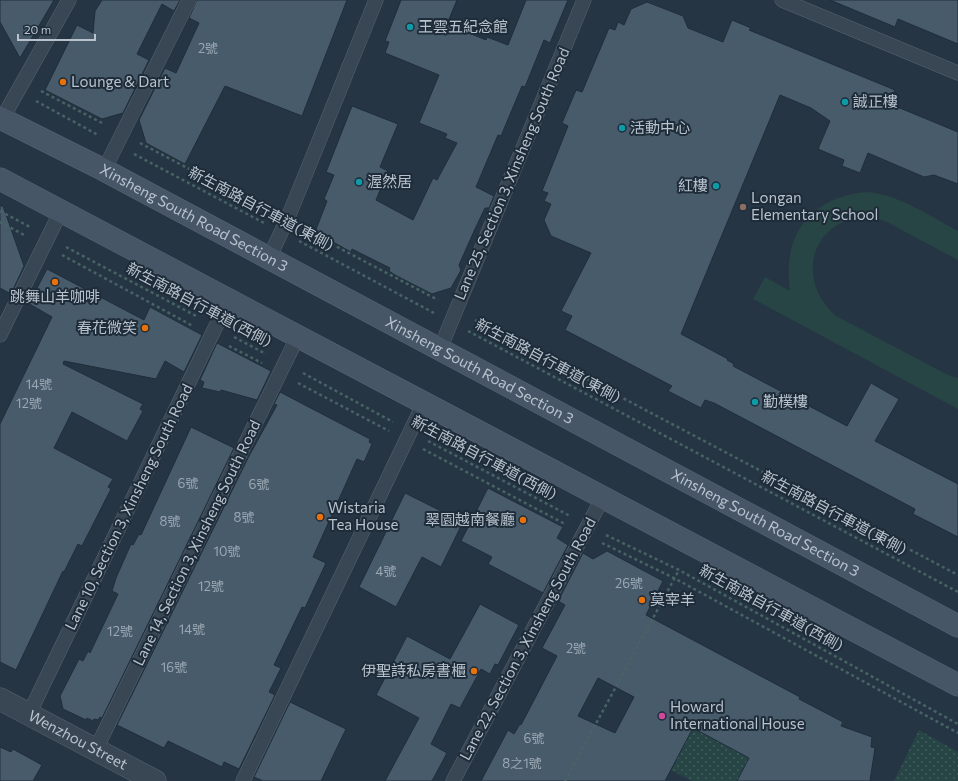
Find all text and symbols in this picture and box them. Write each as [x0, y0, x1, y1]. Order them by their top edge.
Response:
scale bar [18, 16, 95, 42]
place label: 王雲五紀念館 [418, 17, 508, 35]
text: 20 m [24, 22, 51, 36]
marker: 王雲五紀念館 [405, 22, 415, 32]
house number: 2號 [198, 40, 218, 56]
street label: Lane 25, Section 3, Xinsheng South Road [450, 45, 573, 302]
place label: Lounge & Dart [71, 72, 169, 90]
marker: Lounge & Dart [58, 77, 68, 87]
place label: 誠正樓 [853, 92, 898, 110]
marker: 誠正樓 [840, 97, 850, 107]
place label: 活動中心 [630, 118, 690, 136]
marker: 活動中心 [617, 123, 627, 133]
street label: Xinsheng South Road Section 3 [97, 159, 291, 275]
street label: 新生南路自行車道(東側) [186, 162, 337, 254]
place label: 渥然居 [367, 172, 412, 190]
place label: 紅樓 [678, 176, 708, 194]
marker: 渥然居 [354, 177, 364, 187]
marker: 紅樓 [711, 181, 721, 191]
place label: Longan Elementary School [751, 188, 878, 223]
marker: Longan Elementary School [738, 202, 748, 212]
street label: 新生南路自行車道(西側) [124, 258, 275, 350]
marker: 跳舞山羊咖啡 [50, 277, 60, 287]
place label: 跳舞山羊咖啡 [10, 287, 100, 305]
street label: Xinsheng South Road Section 3 [383, 312, 577, 427]
street label: 新生南路自行車道(東側) [473, 314, 624, 406]
place label: 春花微笑 [77, 318, 137, 336]
marker: 春花微笑 [140, 323, 150, 333]
house number: 14號 [26, 376, 52, 392]
street label: Lane 10, Section 3, Xinsheng South Road [60, 381, 196, 633]
place label: 勤樸樓 [763, 392, 808, 410]
house number: 12號 [16, 395, 42, 411]
marker: 勤樸樓 [750, 397, 760, 407]
street label: 新生南路自行車道(西側) [409, 411, 560, 503]
street label: Lane 14, Section 3, Xinsheng South Road [129, 417, 264, 668]
street label: Xinsheng South Road Section 3 [669, 465, 863, 580]
street label: 新生南路自行車道(東側) [759, 466, 910, 558]
house number: 6號 [178, 475, 198, 491]
house number: 6號 [249, 476, 269, 492]
place label: Wistaria Tea House [328, 498, 398, 533]
house number: 8號 [234, 509, 254, 525]
place label: 翠園越南餐廳 [425, 510, 515, 528]
marker: Wistaria Tea House [315, 512, 325, 522]
house number: 8號 [160, 513, 180, 529]
street label: Lane 22, Section 3, Xinsheng South Road [455, 514, 599, 763]
marker: 翠園越南餐廳 [518, 515, 528, 525]
house number: 10號 [213, 543, 241, 559]
street label: 新生南路自行車道(西側) [696, 560, 847, 654]
house number: 4號 [376, 563, 396, 579]
house number: 26號 [615, 575, 643, 591]
house number: 12號 [198, 578, 224, 594]
place label: 莫宰羊 [650, 590, 695, 608]
marker: 莫宰羊 [637, 595, 647, 605]
house number: 14號 [179, 621, 205, 637]
house number: 12號 [107, 623, 133, 639]
house number: 2號 [566, 640, 586, 656]
house number: 16號 [161, 659, 187, 675]
place label: 伊聖詩私房書櫃 [361, 661, 466, 679]
marker: 伊聖詩私房書櫃 [469, 666, 479, 676]
place label: Howard International House [670, 697, 805, 732]
street label: Wenzhou Street [26, 706, 131, 773]
marker: Howard International House [657, 711, 667, 721]
house number: 6號 [524, 730, 544, 746]
house number: 8之1號 [502, 755, 542, 771]

